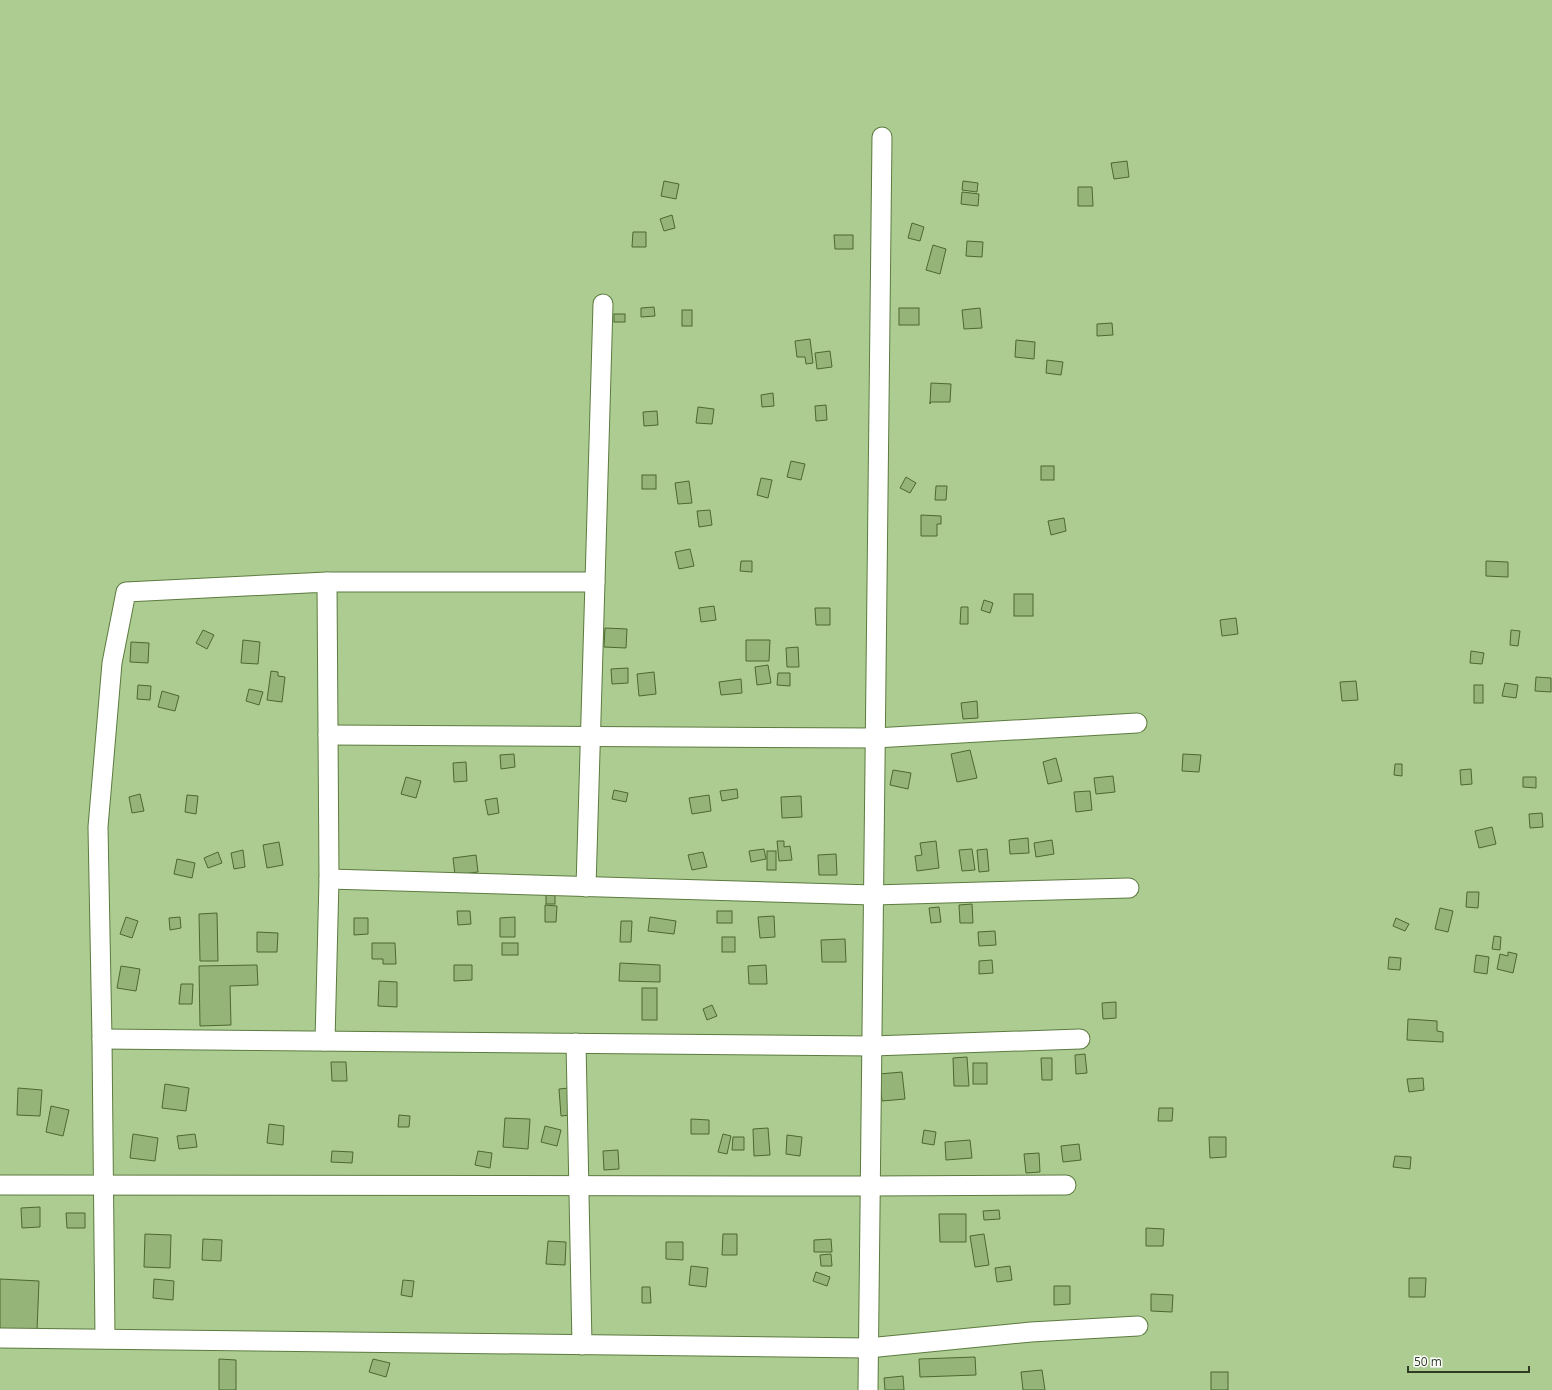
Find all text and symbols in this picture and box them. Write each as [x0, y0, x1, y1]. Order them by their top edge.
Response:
scale bar [1408, 1348, 1529, 1374]
text: 50 m [1414, 1353, 1442, 1370]

